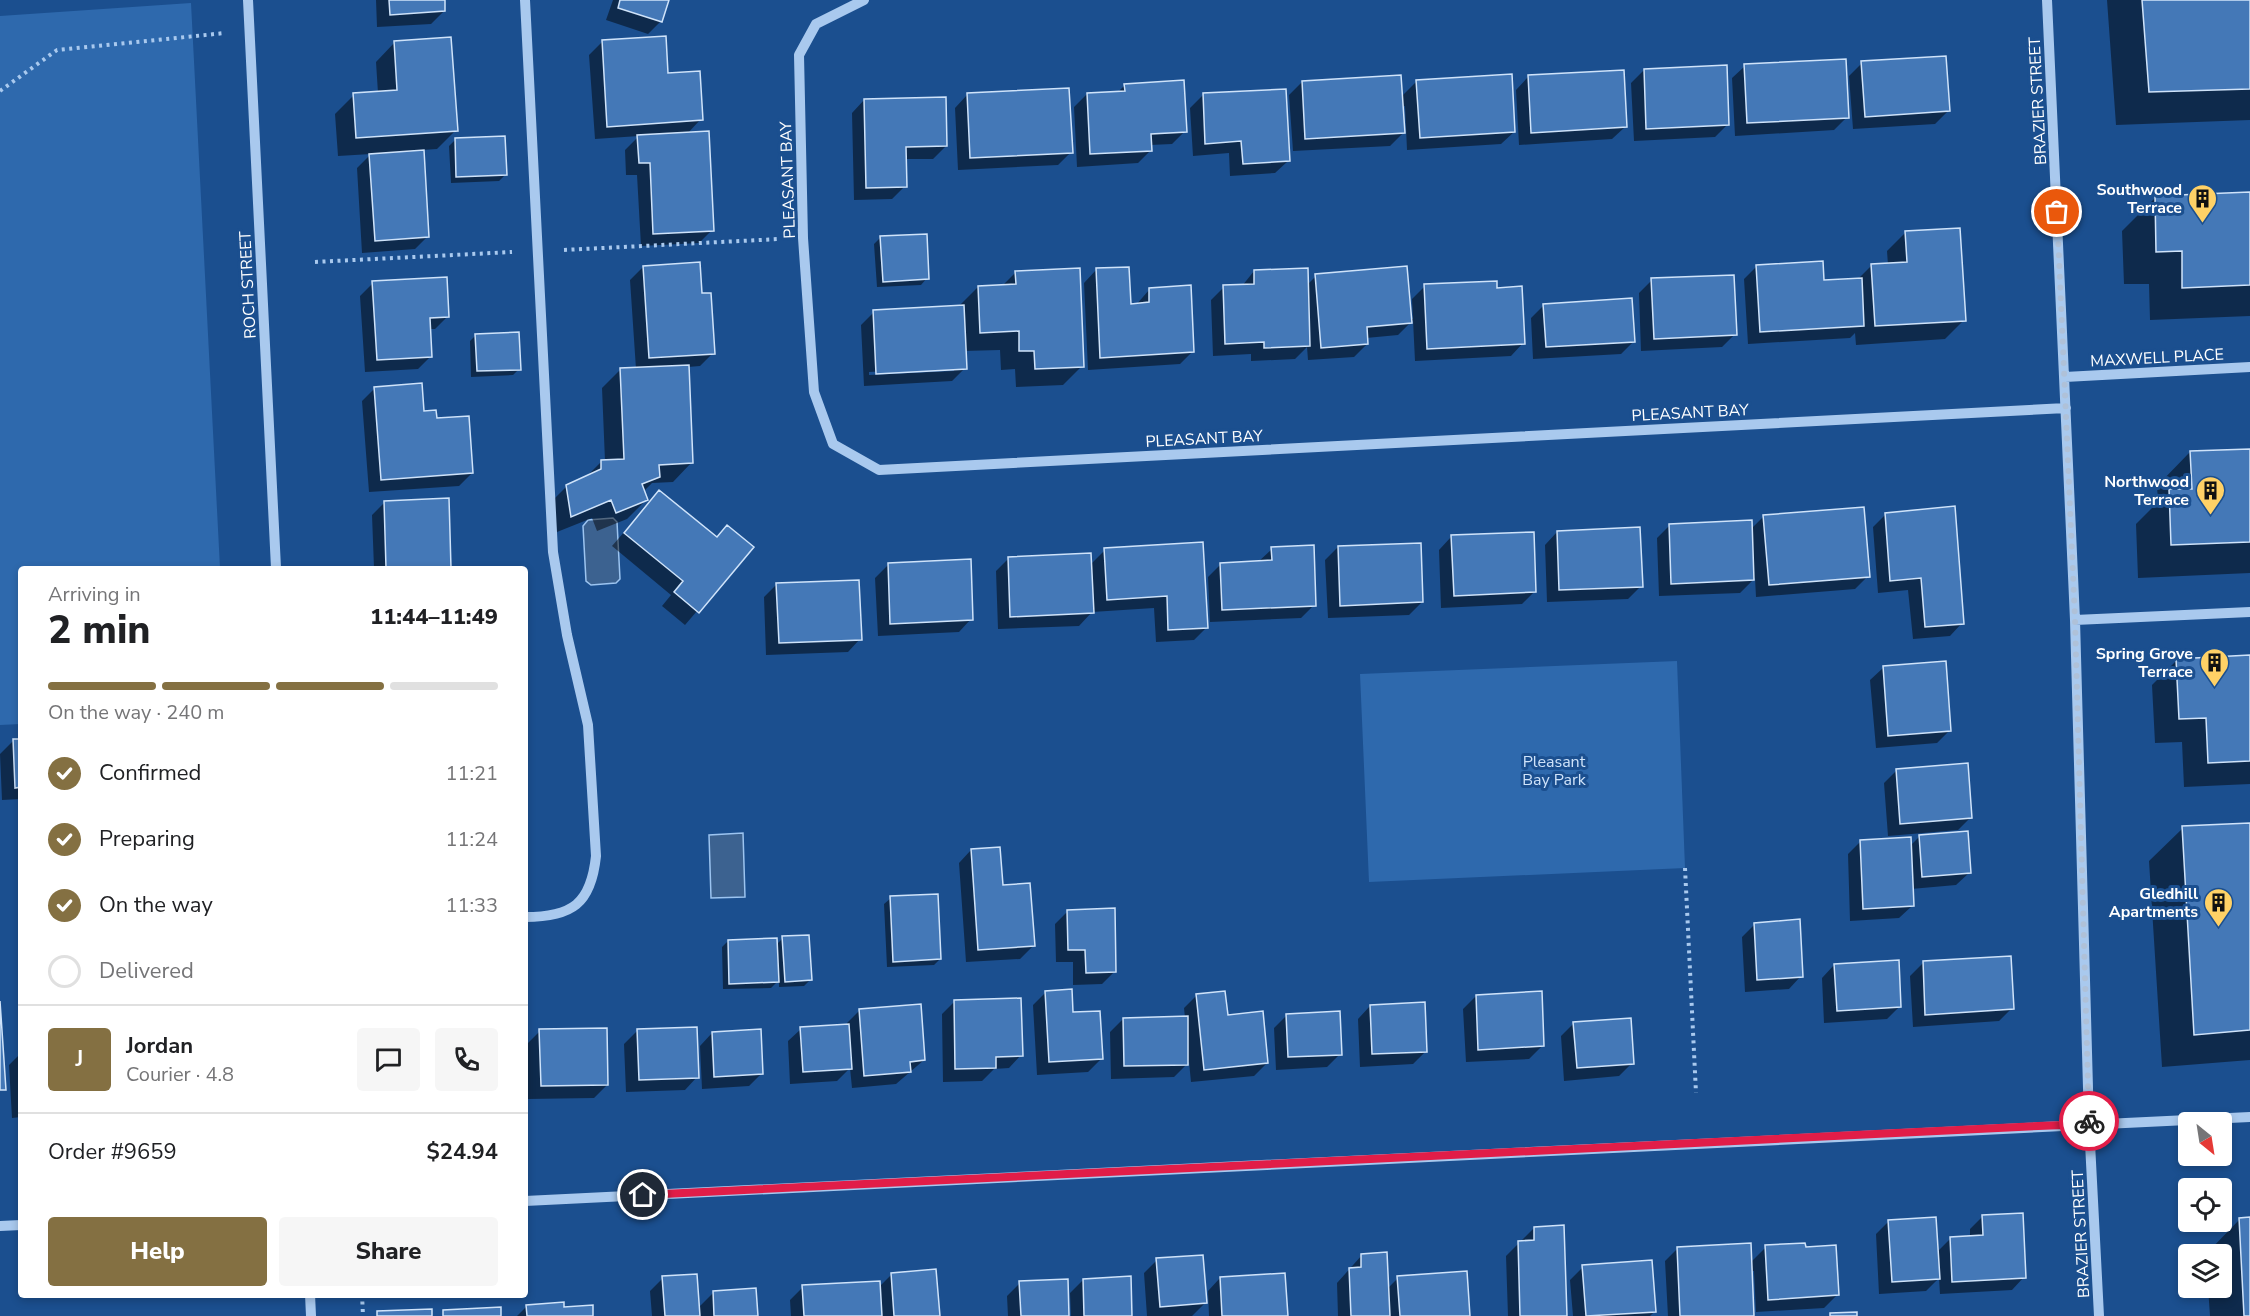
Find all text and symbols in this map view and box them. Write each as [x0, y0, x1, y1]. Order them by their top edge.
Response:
street label: BRAZIER STREET [2024, 36, 2052, 166]
street label: PLEASANT BAY [775, 120, 801, 239]
place label: Southwood Terrace [2096, 179, 2182, 219]
building icon: Southwood Terrace [2187, 182, 2219, 224]
pin [2031, 186, 2082, 237]
icon: bag [2040, 195, 2073, 228]
street label: ROCH STREET [234, 230, 262, 339]
street label: MAXWELL PLACE [2090, 344, 2224, 372]
street label: PLEASANT BAY [1631, 399, 1750, 427]
street label: PLEASANT BAY [1145, 425, 1264, 453]
place label: Northwood Terrace [2104, 471, 2189, 511]
building icon: Northwood Terrace [2194, 474, 2226, 516]
text: Arriving in [48, 581, 141, 608]
text: 11:44–11:49 [370, 602, 498, 632]
text: 2 min [48, 604, 151, 657]
place label: Spring Grove Terrace [2096, 643, 2193, 683]
building icon: Spring Grove Terrace [2198, 646, 2230, 688]
text: On the way · 240 m [48, 699, 224, 726]
park label: Pleasant Bay Park [1522, 751, 1587, 791]
icon: check [48, 757, 81, 790]
text: Confirmed [99, 758, 201, 788]
text: 11:21 [445, 760, 498, 787]
icon: check [48, 823, 81, 856]
text: Preparing [99, 824, 195, 854]
text: 11:24 [445, 826, 498, 853]
place label: Gledhill Apartments [2109, 883, 2198, 923]
building icon: Gledhill Apartments [2203, 886, 2235, 928]
icon: check [48, 889, 81, 922]
text: On the way [99, 890, 213, 920]
text: 11:33 [445, 892, 498, 919]
text: Delivered [99, 956, 194, 986]
button: chat [357, 1028, 420, 1091]
button: phone [435, 1028, 498, 1091]
text: Jordan [126, 1031, 193, 1061]
text: J [76, 1044, 83, 1074]
text: Courier · 4.8 [126, 1061, 234, 1088]
courier [2059, 1091, 2119, 1151]
icon: bike [2073, 1105, 2106, 1138]
north arrow [2178, 1112, 2232, 1166]
map controls [2178, 1112, 2232, 1298]
text: Order #9659 [48, 1137, 177, 1167]
text: $24.94 [427, 1137, 498, 1167]
pin [617, 1169, 668, 1220]
street label: BRAZIER STREET [2067, 1169, 2095, 1299]
icon: home [626, 1178, 659, 1211]
button: locate [2178, 1178, 2232, 1232]
button: Help [48, 1217, 267, 1286]
button: Share [279, 1217, 498, 1286]
button: layers [2178, 1244, 2232, 1298]

